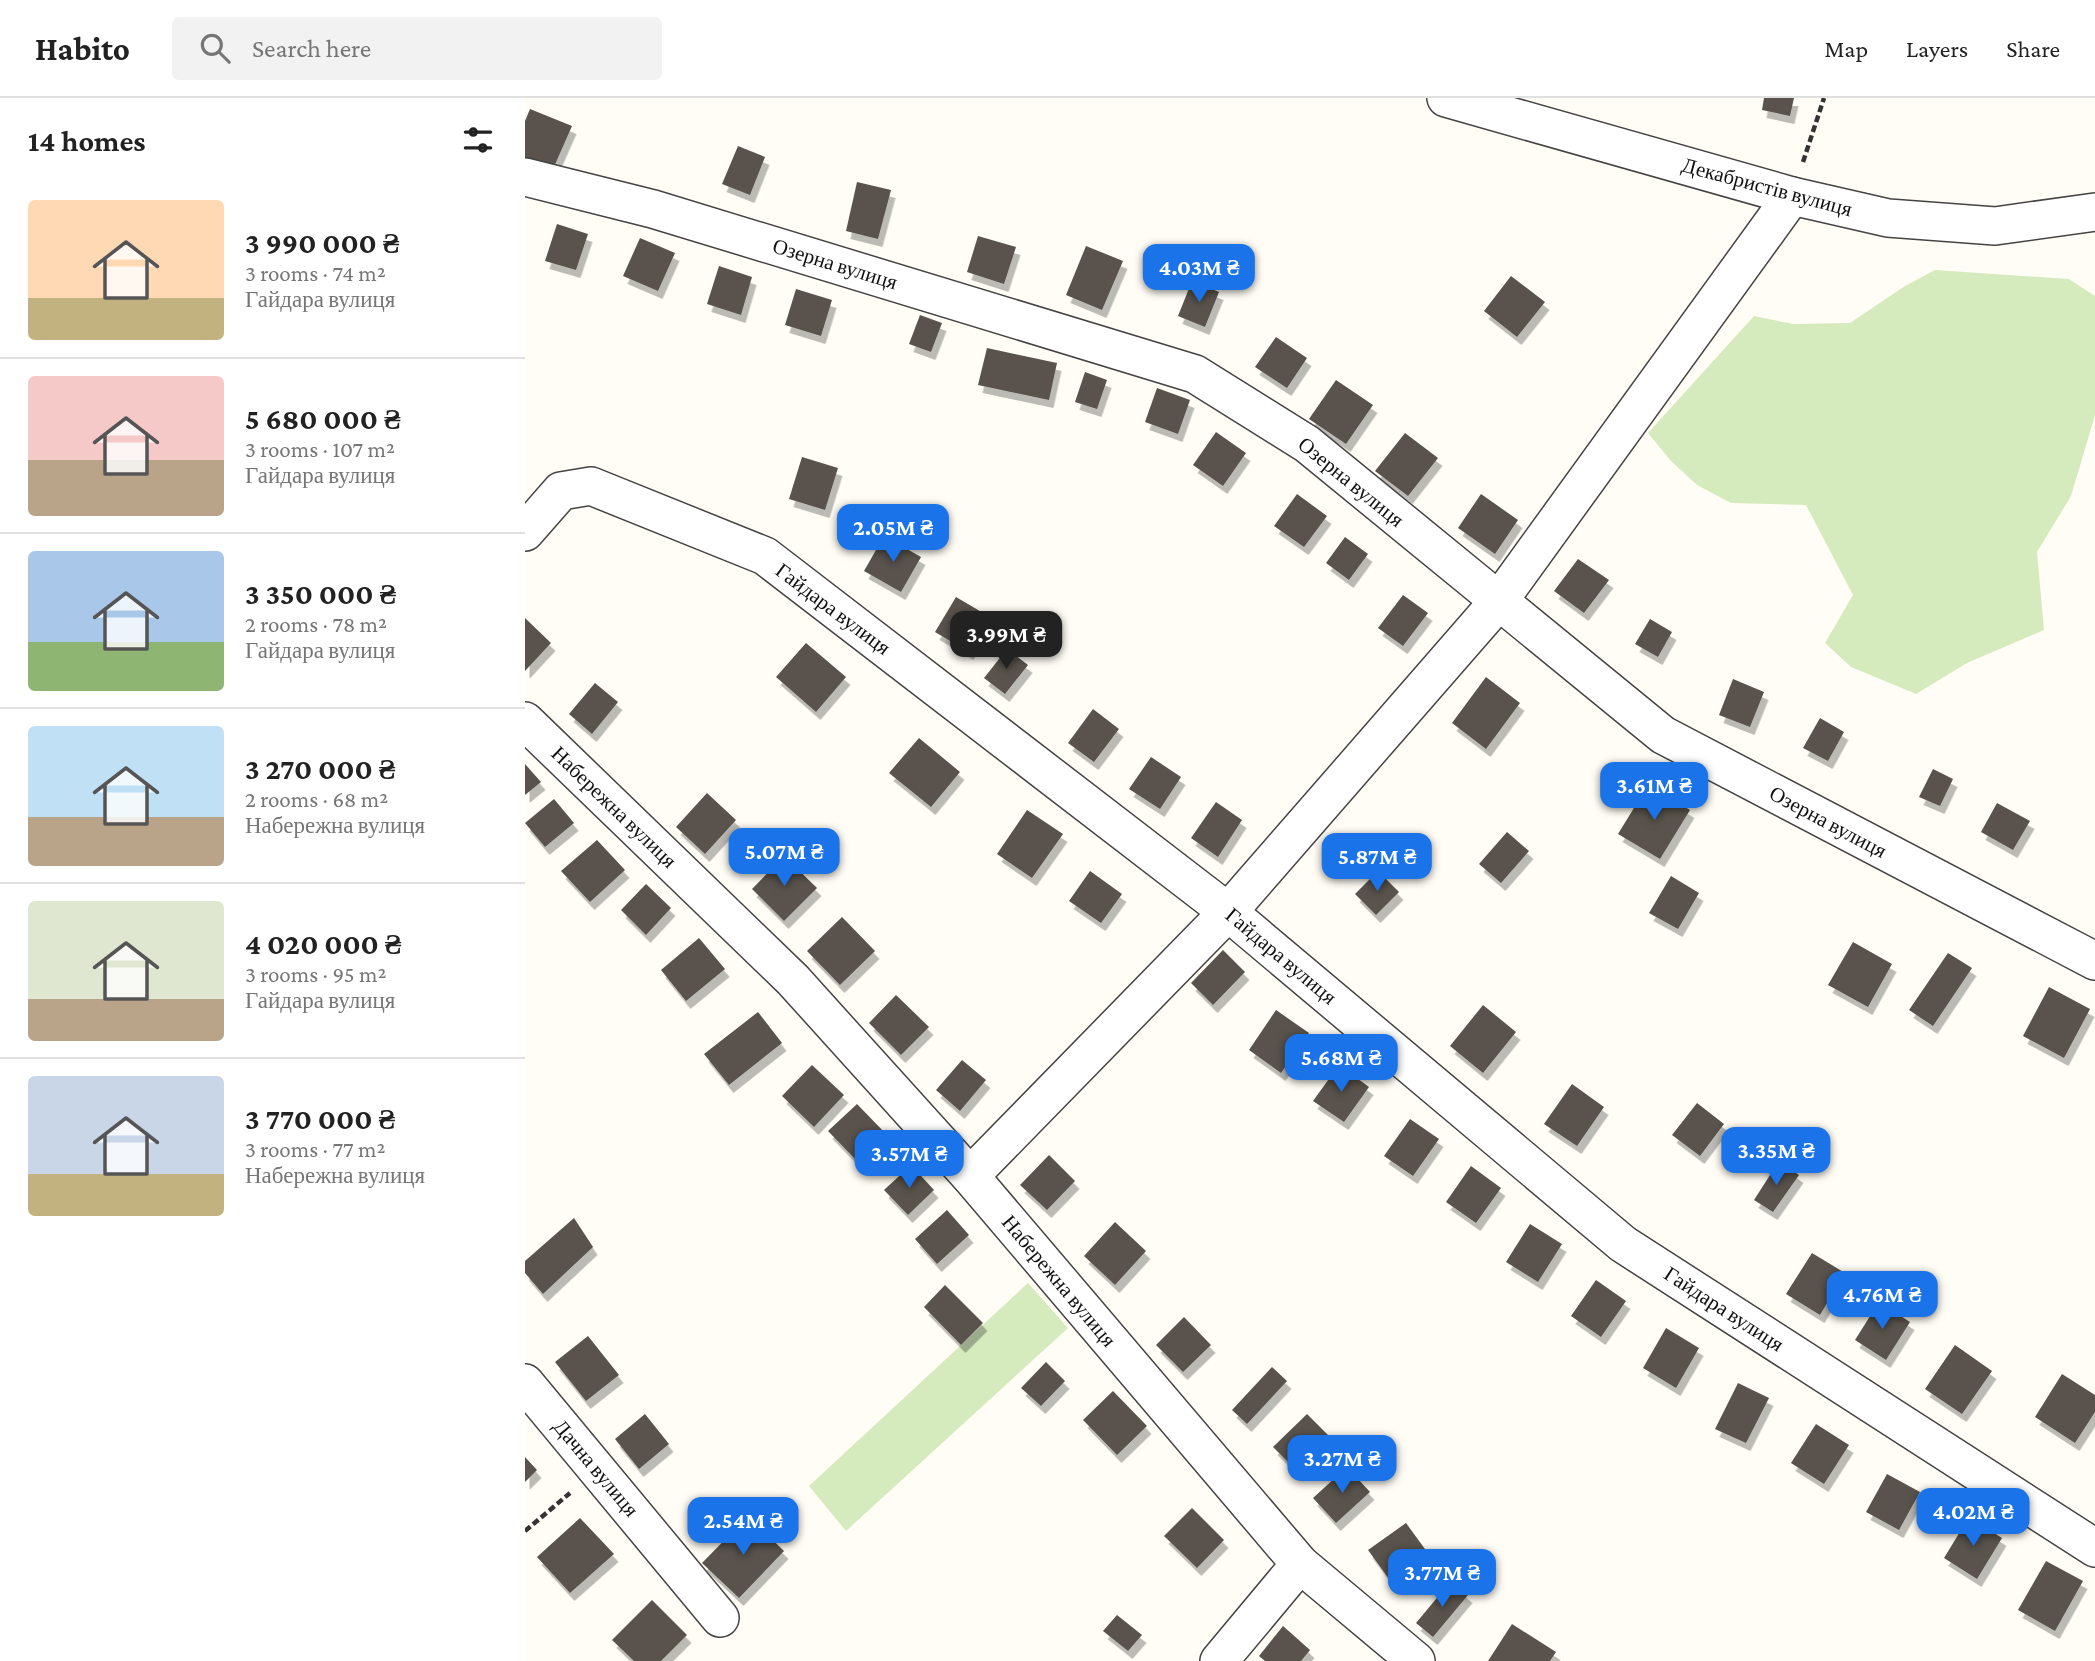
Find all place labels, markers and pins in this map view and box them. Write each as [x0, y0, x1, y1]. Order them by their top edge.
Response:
pin: 4.03M ₴ [1134, 244, 1264, 304]
pin: 2.05M ₴ [828, 504, 958, 564]
pin: 3.99M ₴ [941, 612, 1071, 671]
pin: 3.61M ₴ [1589, 762, 1719, 822]
pin: 5.07M ₴ [719, 828, 849, 888]
pin: 5.87M ₴ [1312, 834, 1442, 893]
pin: 5.68M ₴ [1276, 1034, 1406, 1094]
pin: 3.35M ₴ [1711, 1128, 1841, 1187]
pin: 3.57M ₴ [844, 1130, 974, 1190]
pin: 4.76M ₴ [1817, 1272, 1947, 1331]
pin: 3.27M ₴ [1277, 1436, 1407, 1495]
pin: 4.02M ₴ [1908, 1488, 2038, 1548]
pin: 2.54M ₴ [678, 1498, 808, 1557]
pin: 3.77M ₴ [1377, 1550, 1507, 1609]

